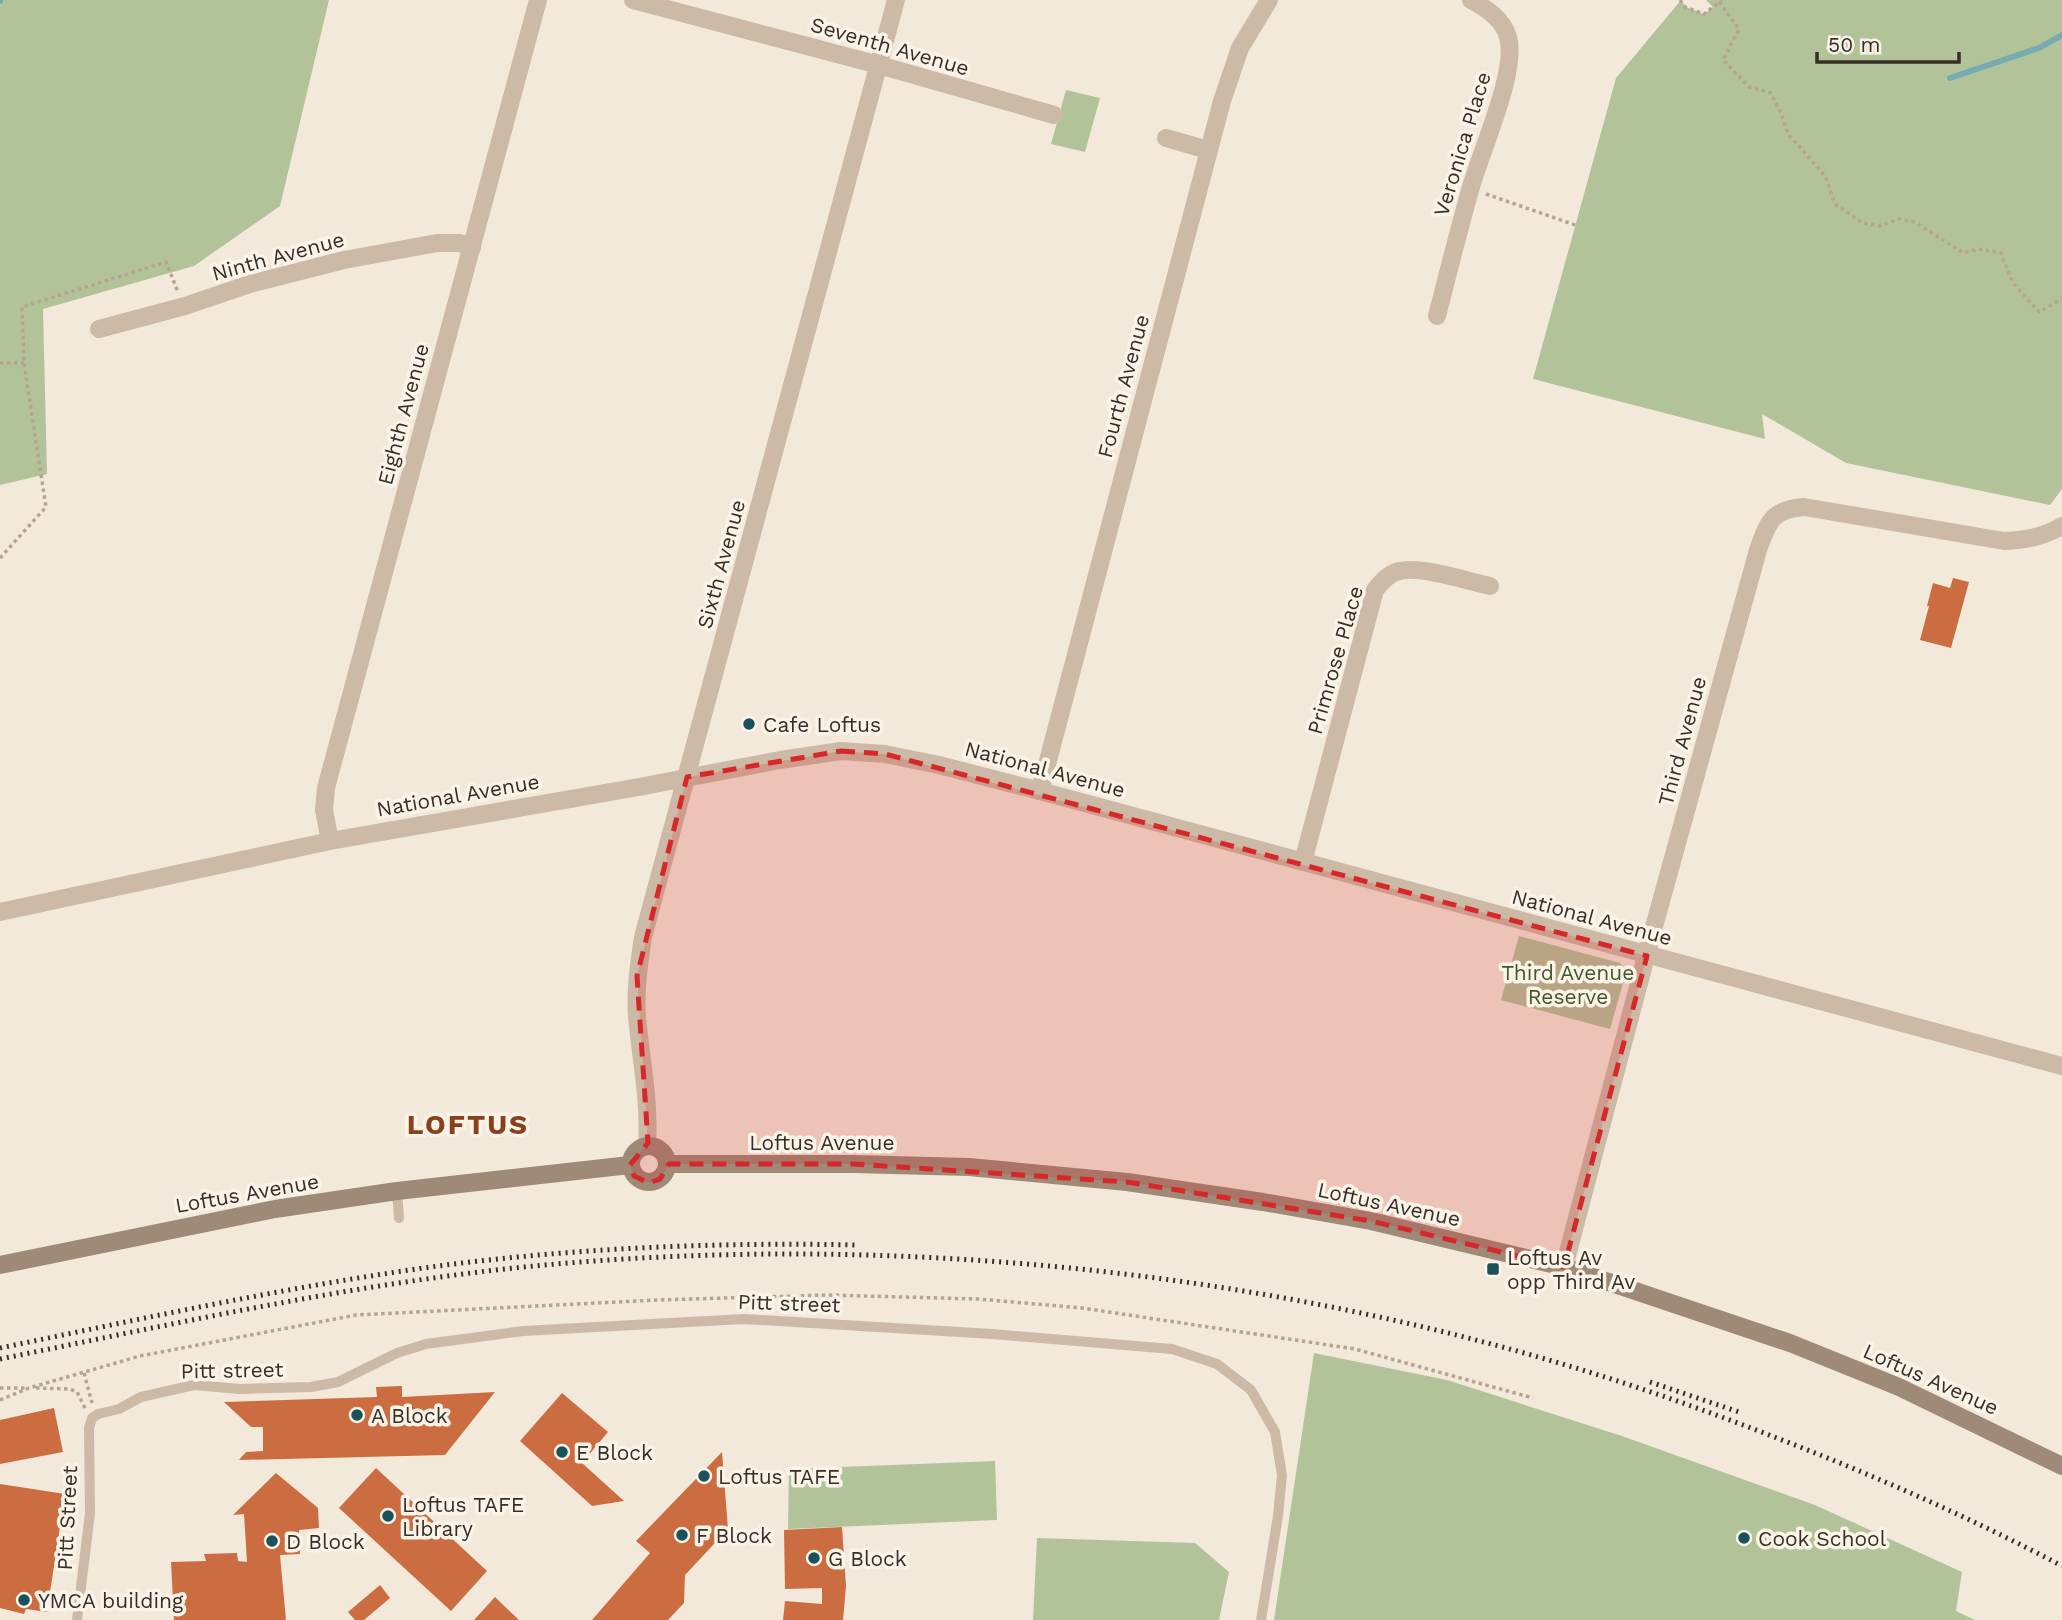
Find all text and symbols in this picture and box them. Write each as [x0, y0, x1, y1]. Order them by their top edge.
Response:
street label: Seventh Avenue [808, 11, 972, 81]
scale bar [1817, 21, 1959, 65]
text: 50 m [1828, 32, 1880, 57]
street label: Veronica Place [1428, 69, 1496, 219]
street label: Ninth Avenue [209, 226, 347, 286]
street label: Fourth Avenue [1092, 312, 1154, 460]
street label: Eighth Avenue [372, 341, 434, 487]
street label: Sixth Avenue [692, 497, 750, 631]
street label: Primrose Place [1302, 583, 1368, 737]
street label: Third Avenue [1653, 674, 1711, 808]
place label: Cafe Loftus [763, 712, 881, 737]
marker: Cafe Loftus [741, 716, 757, 732]
street label: National Avenue [962, 736, 1128, 802]
street label: National Avenue [375, 768, 541, 822]
street label: National Avenue [1509, 884, 1675, 950]
park label: Third Avenue Reserve [1502, 960, 1634, 1009]
district label: LOFTUS [407, 1108, 529, 1141]
street label: Loftus Avenue [749, 1130, 895, 1155]
street label: Loftus Avenue [173, 1168, 321, 1218]
street label: Loftus Avenue [1315, 1177, 1463, 1231]
place label: Loftus Av opp Third Av [1507, 1245, 1635, 1294]
marker: Loftus Av opp Third Av [1485, 1261, 1501, 1277]
street label: Pitt street [737, 1289, 841, 1317]
street label: Loftus Avenue [1860, 1338, 2002, 1420]
street label: Pitt street [180, 1357, 284, 1383]
place label: A Block [371, 1403, 448, 1428]
marker: A Block [349, 1407, 365, 1423]
place label: E Block [576, 1440, 653, 1465]
marker: E Block [554, 1444, 570, 1460]
place label: Loftus TAFE [718, 1464, 840, 1489]
street label: Pitt Street [52, 1465, 82, 1571]
marker: Loftus TAFE [696, 1468, 712, 1484]
place label: Loftus TAFE Library [402, 1492, 524, 1541]
marker: Loftus TAFE Library [380, 1508, 396, 1524]
place label: F Block [696, 1523, 772, 1548]
place label: Cook School [1758, 1526, 1887, 1551]
marker: F Block [674, 1527, 690, 1543]
place label: D Block [286, 1529, 365, 1554]
marker: Cook School [1736, 1530, 1752, 1546]
marker: D Block [264, 1533, 280, 1549]
place label: G Block [828, 1546, 907, 1571]
marker: G Block [806, 1550, 822, 1566]
place label: YMCA building [38, 1588, 184, 1613]
marker: YMCA building [16, 1592, 32, 1608]

